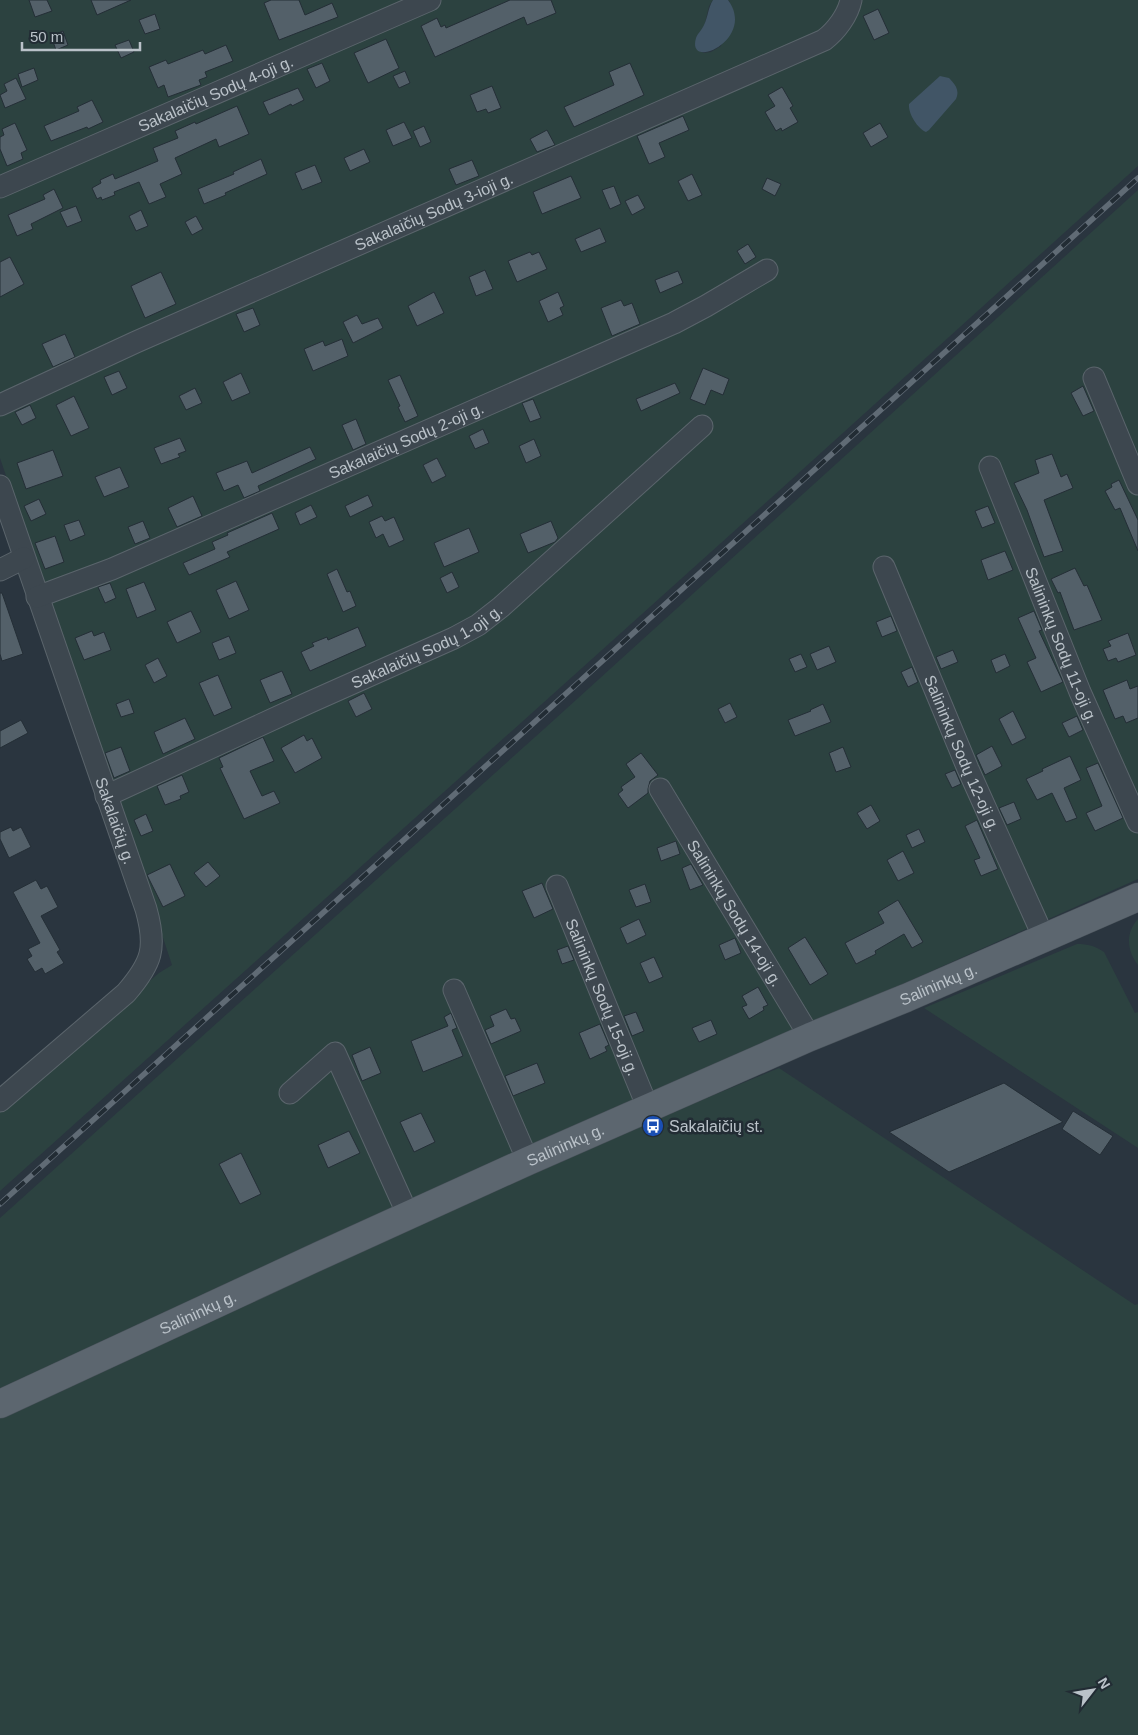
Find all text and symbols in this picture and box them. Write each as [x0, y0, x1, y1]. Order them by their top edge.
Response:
scale bar [22, 20, 140, 52]
text: 50 m [30, 28, 63, 45]
street label: Sakalaičių Sodų 4-oji g. [136, 53, 296, 135]
street label: Sakalaičių Sodų 3-ioji g. [352, 170, 516, 254]
street label: Sakalaičių Sodų 2-oji g. [326, 399, 486, 482]
street label: Salininkų Sodų 11-oji g. [1022, 565, 1101, 726]
street label: Sakalaičių Sodų 1-oji g. [349, 601, 506, 692]
street label: Salininkų Sodų 12-oji g. [921, 673, 1003, 834]
street label: Sakalaičių g. [92, 775, 138, 866]
street label: Salininkų Sodų 14-oji g. [684, 837, 785, 990]
street label: Salininkų Sodų 15-oji g. [562, 916, 642, 1078]
street label: Salininkų g. [897, 960, 980, 1009]
bus stop icon: Sakalaičių st. [641, 1114, 665, 1138]
place label: Sakalaičių st. [669, 1118, 763, 1135]
street label: Salininkų g. [524, 1121, 607, 1169]
street label: Salininkų g. [157, 1288, 239, 1338]
north arrow [1068, 1665, 1118, 1715]
text: N [1095, 1675, 1114, 1692]

